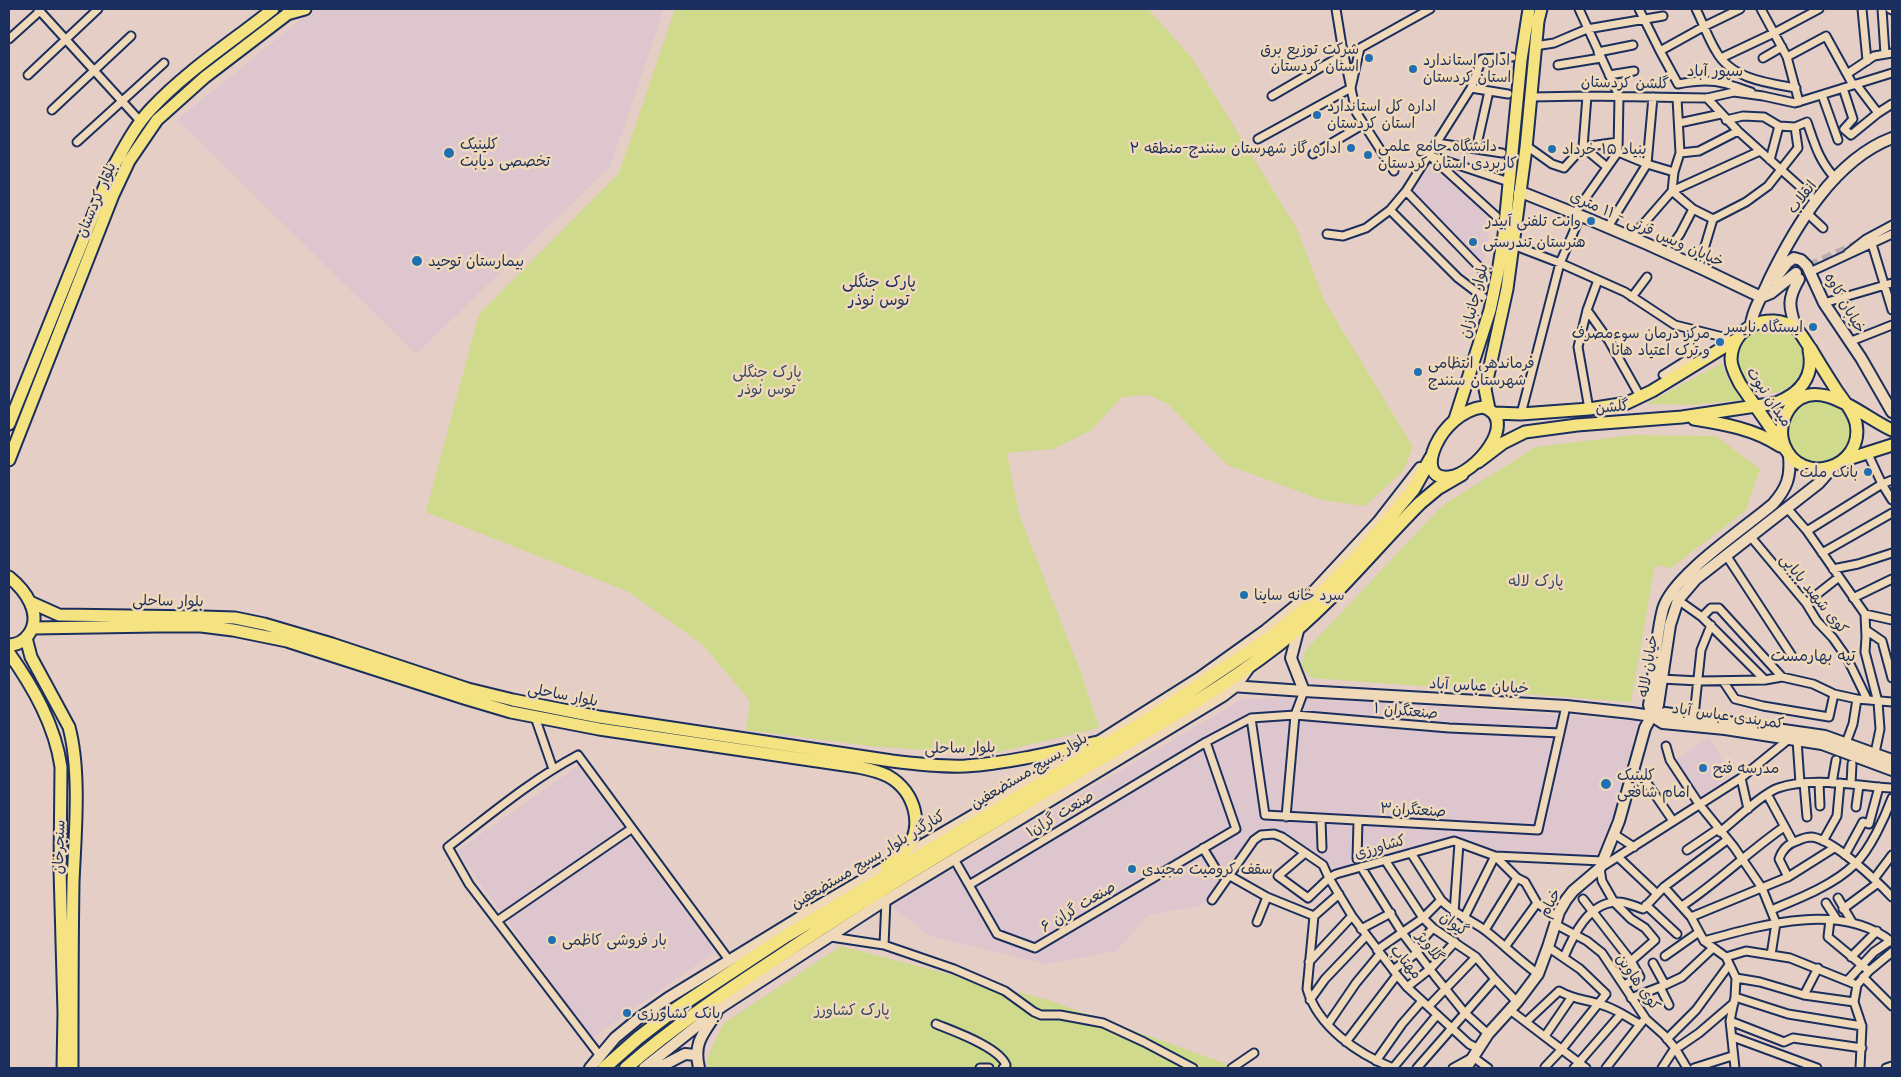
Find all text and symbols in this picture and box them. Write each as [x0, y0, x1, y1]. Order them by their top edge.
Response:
place label: شرکت توزیع برق استان کردستان [1260, 40, 1359, 75]
place label: اداره استاندارد استان کردستان [1423, 51, 1511, 86]
marker: شرکت توزیع برق استان کردستان [1363, 52, 1375, 64]
district label: سپور آباد [1687, 61, 1743, 81]
marker: اداره استاندارد استان کردستان [1407, 63, 1419, 75]
street label: گلشن کردستان [1581, 73, 1669, 93]
place label: اداره کل استاندارد استان کردستان [1327, 97, 1436, 132]
marker: اداره کل استاندارد استان کردستان [1311, 109, 1323, 121]
place label: کلینیک تخصصی دیابت [460, 135, 550, 170]
place label: دانشگاه جامع علمی کاربردی استان کردستان [1378, 137, 1517, 172]
place label: اداره گاز شهرستان سنندج-منطقه ۲ [1129, 139, 1341, 157]
place label: بنیاد ۱۵ خرداد [1562, 140, 1647, 158]
marker: اداره گاز شهرستان سنندج-منطقه ۲ [1345, 142, 1357, 154]
marker: بنیاد ۱۵ خرداد [1546, 143, 1558, 155]
marker: کلینیک تخصصی دیابت [442, 146, 456, 160]
marker: دانشگاه جامع علمی کاربردی استان کردستان [1362, 149, 1374, 161]
street label: بلوار کردستان [72, 160, 120, 240]
street label: انقلاب [1784, 177, 1820, 217]
street label: خیابان ویس قرنی - ۱۱ متری [1567, 187, 1727, 271]
place label: وانت تلفنی آبیدر [1486, 212, 1581, 230]
marker: وانت تلفنی آبیدر [1585, 215, 1597, 227]
place label: هنرستان تندرستی [1483, 233, 1585, 251]
marker: هنرستان تندرستی [1467, 236, 1479, 248]
place label: بیمارستان توحید [428, 252, 524, 270]
marker: بیمارستان توحید [410, 254, 424, 268]
street label: بلوار جانبازان [1456, 262, 1492, 340]
street label: خیابان کاوه [1820, 270, 1870, 336]
district label: پارک جنگلی توس نوذر [842, 272, 916, 310]
place label: ایستگاه نایسر [1725, 318, 1803, 336]
marker: ایستگاه نایسر [1807, 321, 1819, 333]
place label: مرکز درمان سوءمصرف و ترک اعتیاد هانا [1572, 324, 1710, 359]
marker: مرکز درمان سوءمصرف و ترک اعتیاد هانا [1714, 336, 1726, 348]
place label: فرماندهی انتظامی شهرستان سنندج [1428, 354, 1534, 389]
park label: پارک جنگلی توس نوذر [732, 363, 802, 398]
street label: میدان نبوت [1743, 364, 1795, 430]
marker: فرماندهی انتظامی شهرستان سنندج [1412, 366, 1424, 378]
street label: گلشن [1595, 397, 1629, 417]
place label: بانک ملت [1800, 463, 1858, 481]
marker: بانک ملت [1862, 466, 1874, 478]
street label: کوی شهید بابایی [1776, 550, 1852, 638]
park label: پارک لاله [1509, 572, 1563, 590]
place label: سرد خانه ساینا [1254, 586, 1345, 604]
marker: سرد خانه ساینا [1238, 589, 1250, 601]
street label: بلوار ساحلی [132, 591, 204, 611]
street label: خیابان لاله [1634, 633, 1662, 699]
district label: تپه بهارمست [1771, 646, 1855, 666]
street label: خیابان عباس آباد [1429, 674, 1529, 698]
street label: بلوار ساحلی [526, 679, 600, 711]
street label: ۱ صنعتگران [1373, 699, 1439, 723]
street label: کمربندی عباس آباد [1671, 699, 1785, 733]
street label: بلوار بسیج مستضعفین [967, 729, 1091, 813]
street label: بلوار ساحلی [924, 738, 996, 758]
place label: مدرسه فتح [1713, 759, 1779, 777]
marker: مدرسه فتح [1697, 762, 1709, 774]
place label: کلینیک امام شافعی [1617, 766, 1690, 801]
marker: کلینیک امام شافعی [1599, 777, 1613, 791]
street label: صنعت گران۱ [1023, 787, 1097, 841]
street label: صنعتگران۳ [1379, 799, 1447, 821]
street label: کنارگذر بلوار بسیج مستضعفین [788, 807, 948, 913]
street label: سنجرخان [49, 819, 69, 875]
street label: کشاورزی [1352, 831, 1408, 863]
place label: سقف کرومیت مجیدی [1142, 860, 1273, 878]
marker: سقف کرومیت مجیدی [1126, 863, 1138, 875]
street label: صنعت گران ۶ [1037, 878, 1119, 936]
street label: خیام [1535, 886, 1565, 920]
street label: گیوان [1436, 908, 1472, 940]
street label: گلاویژ [1413, 928, 1447, 966]
place label: بار فروشی کاظمی [562, 931, 667, 949]
marker: بار فروشی کاظمی [546, 934, 558, 946]
street label: مهتاب [1386, 941, 1426, 983]
street label: کوی هاوین [1612, 950, 1664, 1014]
park label: پارک کشاورز [814, 1001, 890, 1019]
place label: بانک کشاورزی [637, 1004, 720, 1022]
marker: بانک کشاورزی [621, 1007, 633, 1019]

